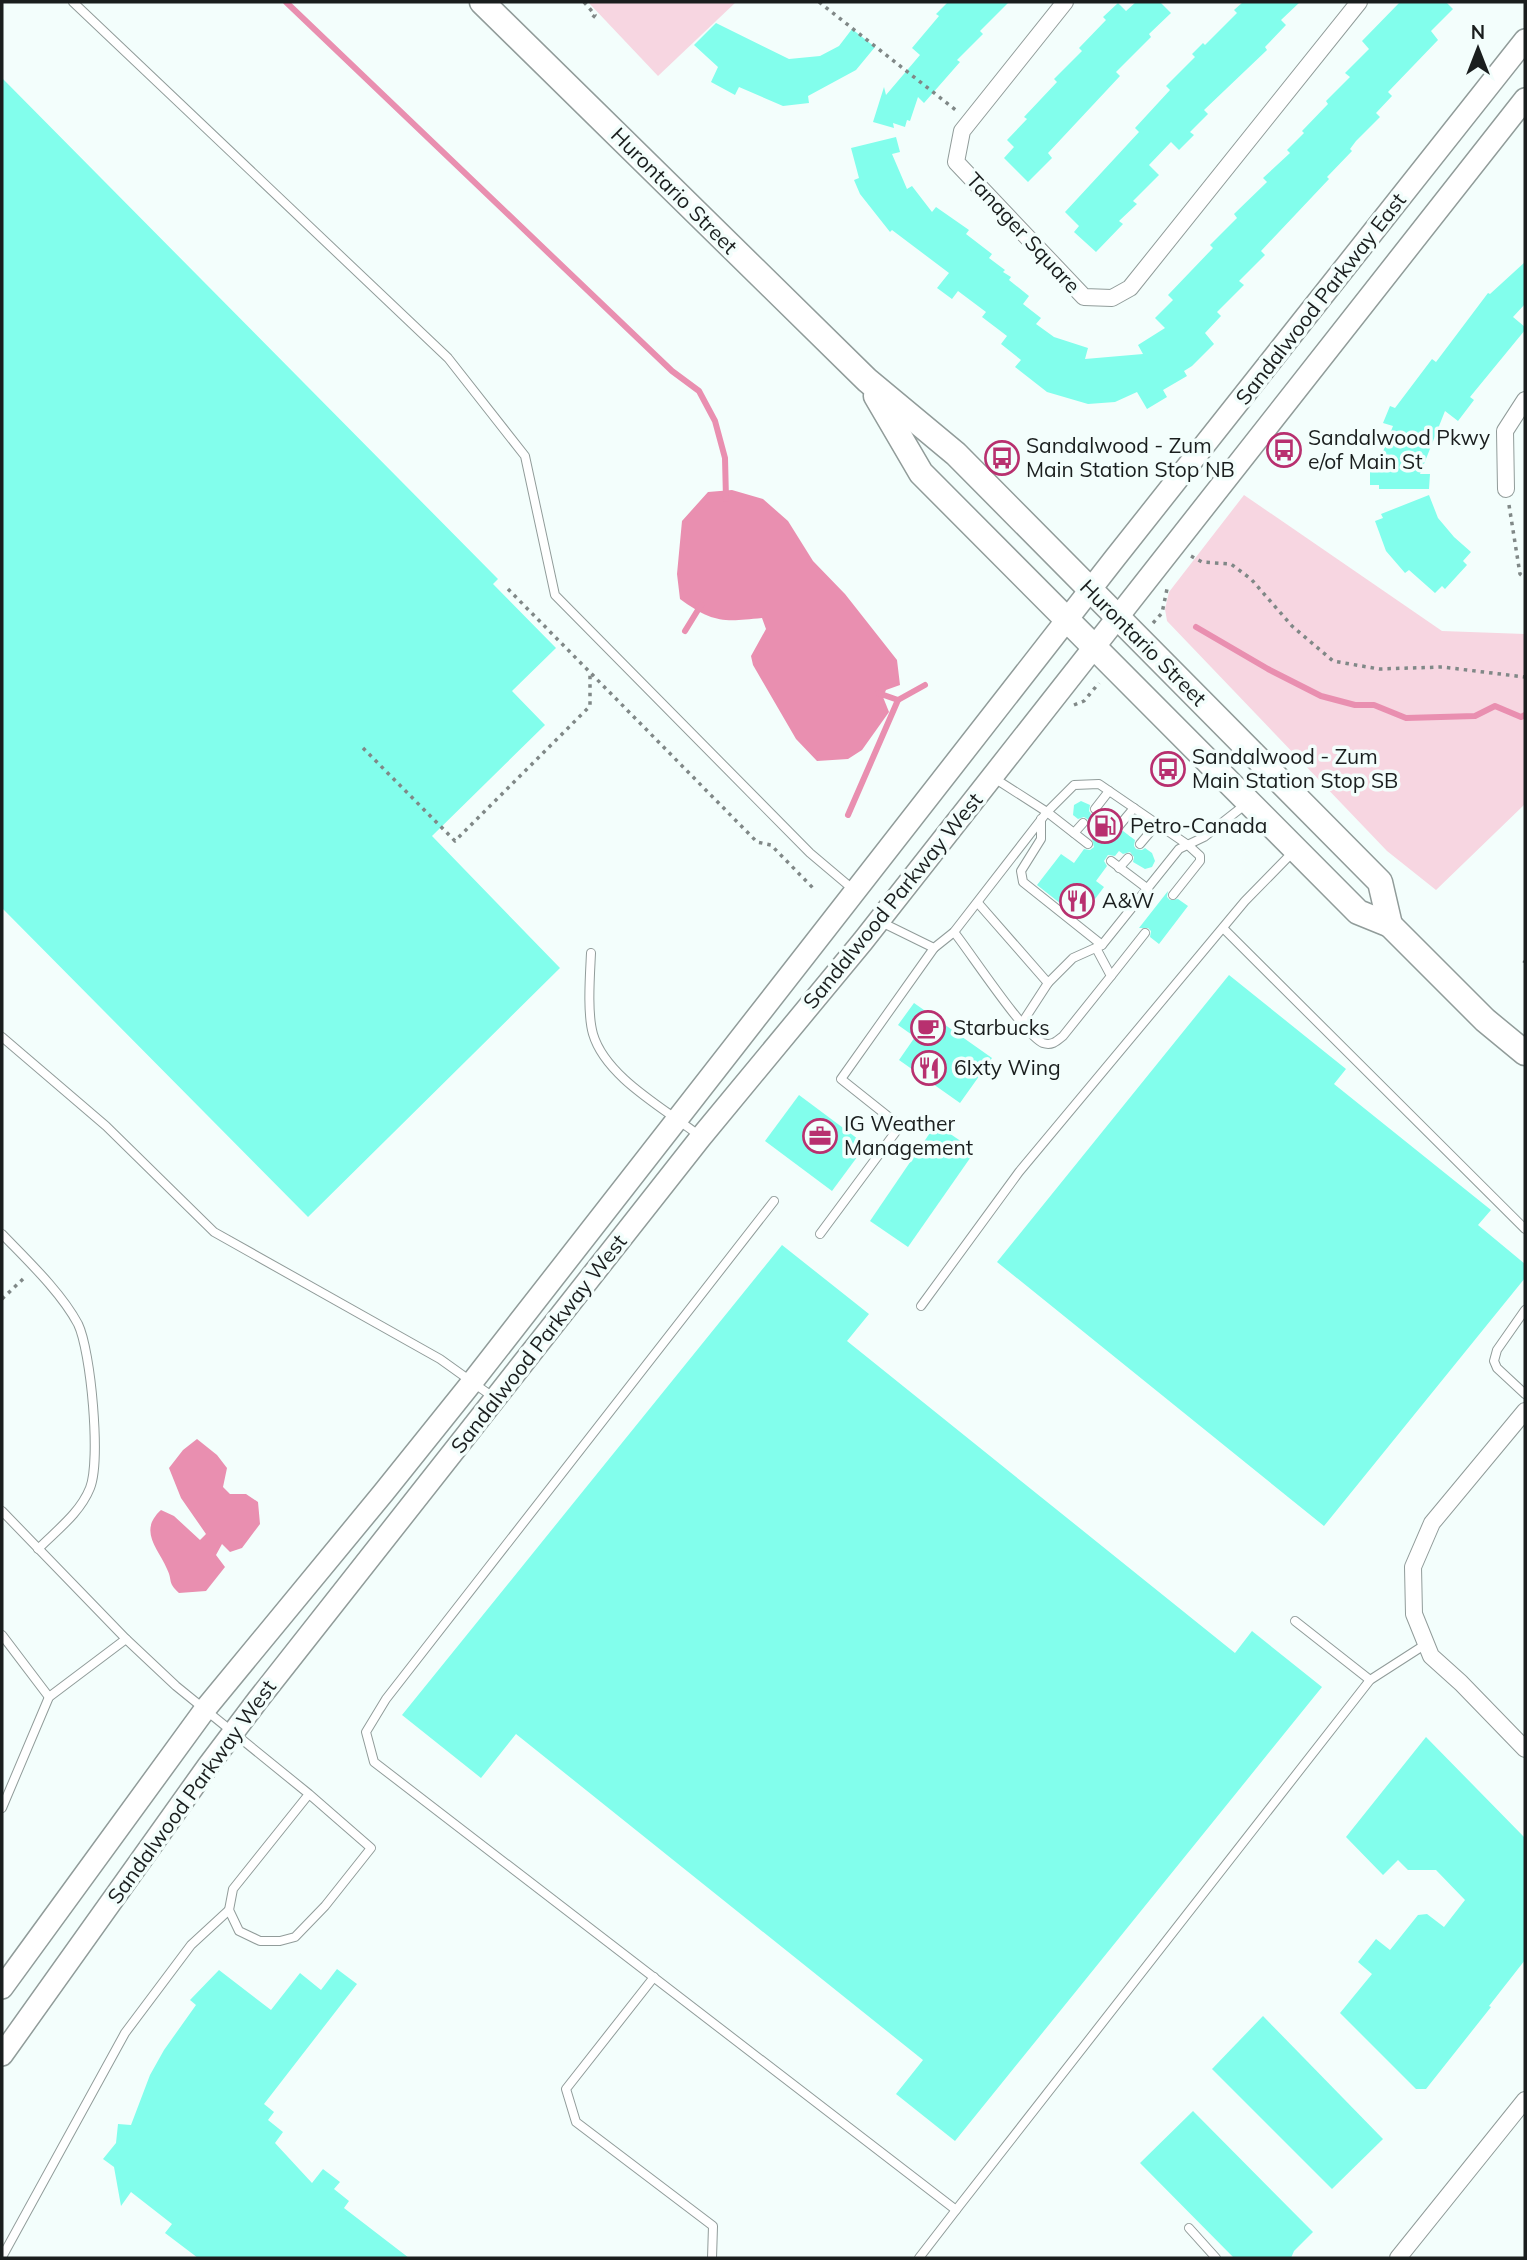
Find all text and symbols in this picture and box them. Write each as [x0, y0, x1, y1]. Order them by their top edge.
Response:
north arrow [1443, 14, 1513, 84]
text: N [1471, 20, 1485, 44]
street label: Hurontario Street [606, 122, 743, 259]
street label: Tanager Square [961, 167, 1086, 298]
street label: Sandalwood Parkway East [1229, 187, 1411, 410]
place label: Sandalwood Pkwy e/of Main St [1308, 424, 1490, 474]
bus stop icon: Sandalwood Pkwy e/of Main St [1265, 431, 1303, 469]
place label: Sandalwood - Zum Main Station Stop NB [1026, 432, 1235, 482]
bus stop icon: Sandalwood - Zum Main Station Stop NB [983, 439, 1021, 477]
street label: Hurontario Street [1075, 574, 1212, 711]
place label: Sandalwood - Zum Main Station Stop SB [1192, 743, 1398, 793]
bus stop icon: Sandalwood - Zum Main Station Stop SB [1149, 750, 1187, 788]
street label: Sandalwood Parkway West [797, 787, 987, 1014]
fuel station icon: Petro-Canada [1086, 807, 1124, 845]
place label: Petro-Canada [1130, 812, 1267, 838]
restaurant icon: A&W [1058, 882, 1096, 920]
place label: A&W [1102, 887, 1154, 913]
cafe icon: Starbucks [909, 1009, 947, 1047]
place label: Starbucks [953, 1014, 1050, 1040]
restaurant icon: 6Ixty Wing [910, 1049, 948, 1087]
place label: 6Ixty Wing [954, 1054, 1061, 1080]
place label: IG Weather Management [844, 1110, 973, 1160]
office icon: IG Weather Management [801, 1117, 839, 1155]
street label: Sandalwood Parkway West [445, 1229, 632, 1458]
street label: Sandalwood Parkway West [101, 1674, 281, 1909]

